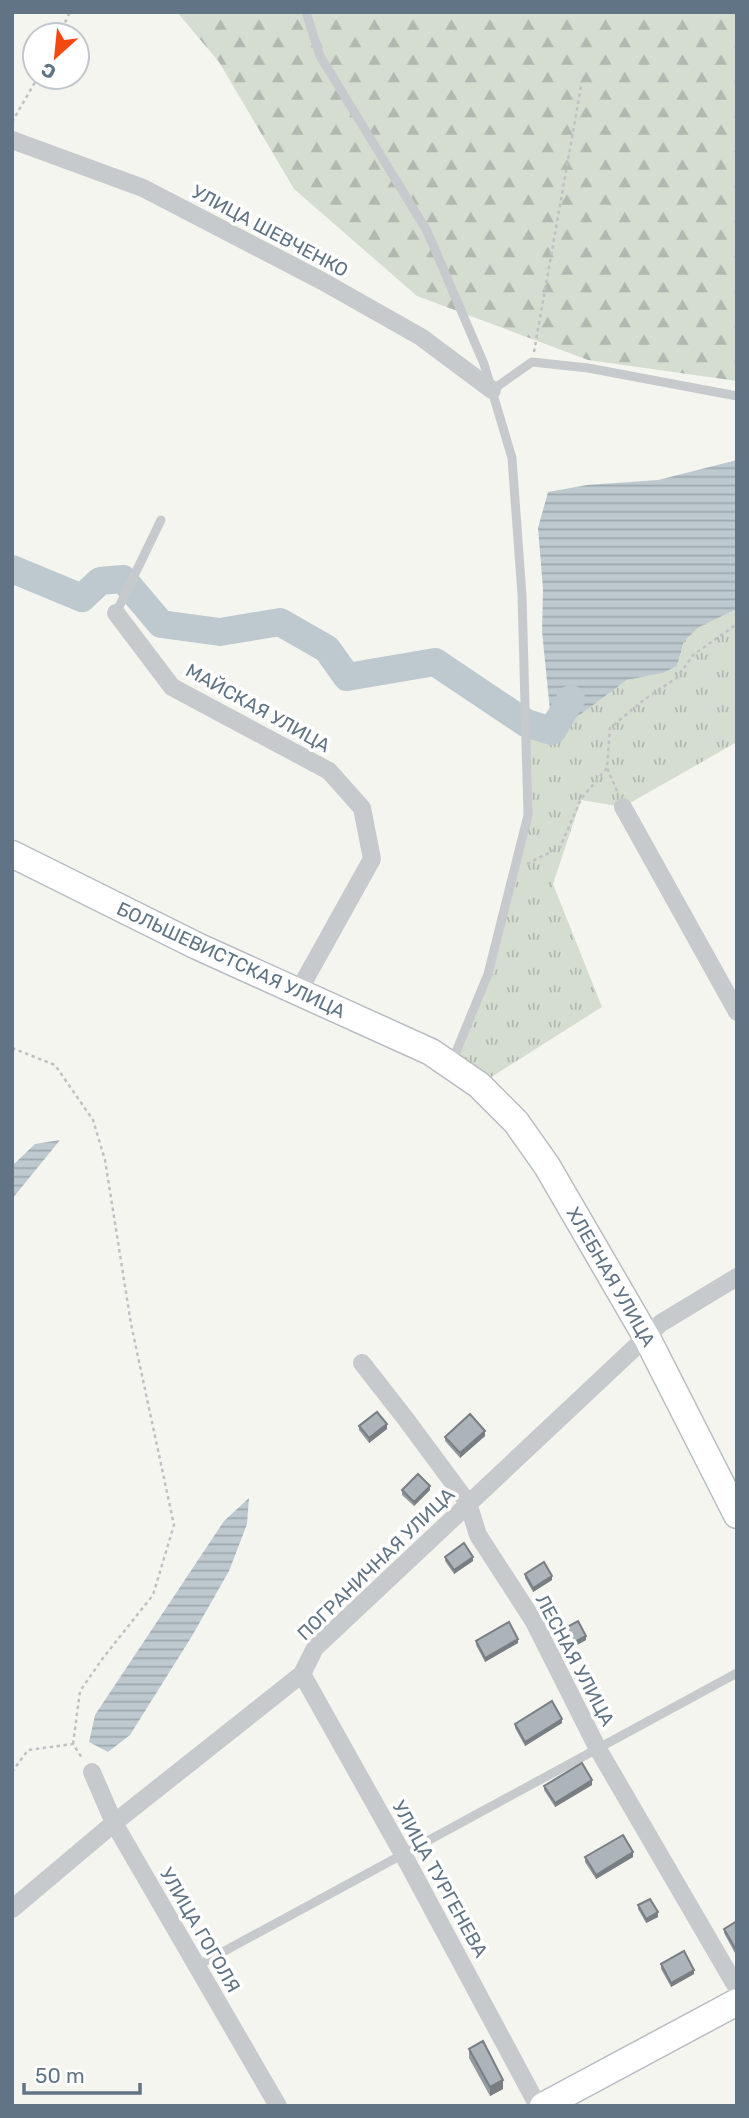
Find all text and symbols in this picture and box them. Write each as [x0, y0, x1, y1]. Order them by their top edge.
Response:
north arrow [21, 21, 91, 91]
text: С [37, 57, 60, 84]
street label: УЛИЦА ШЕВЧЕНКО [188, 180, 352, 282]
street label: МАЙСКАЯ УЛИЦА [182, 659, 334, 757]
street label: БОЛЬШЕВИСТСКАЯ УЛИЦА [113, 897, 349, 1023]
street label: ХЛЕБНАЯ УЛИЦА [562, 1203, 660, 1351]
street label: ПОГРАНИЧНАЯ УЛИЦА [293, 1483, 460, 1645]
street label: ЛЕСНАЯ УЛИЦА [531, 1590, 619, 1730]
street label: УЛИЦА ТУРГЕНЕВА [387, 1797, 493, 1962]
street label: УЛИЦА ГОГОЛЯ [155, 1863, 245, 1997]
scale bar [24, 2052, 140, 2096]
text: 50 m [35, 2063, 85, 2088]

